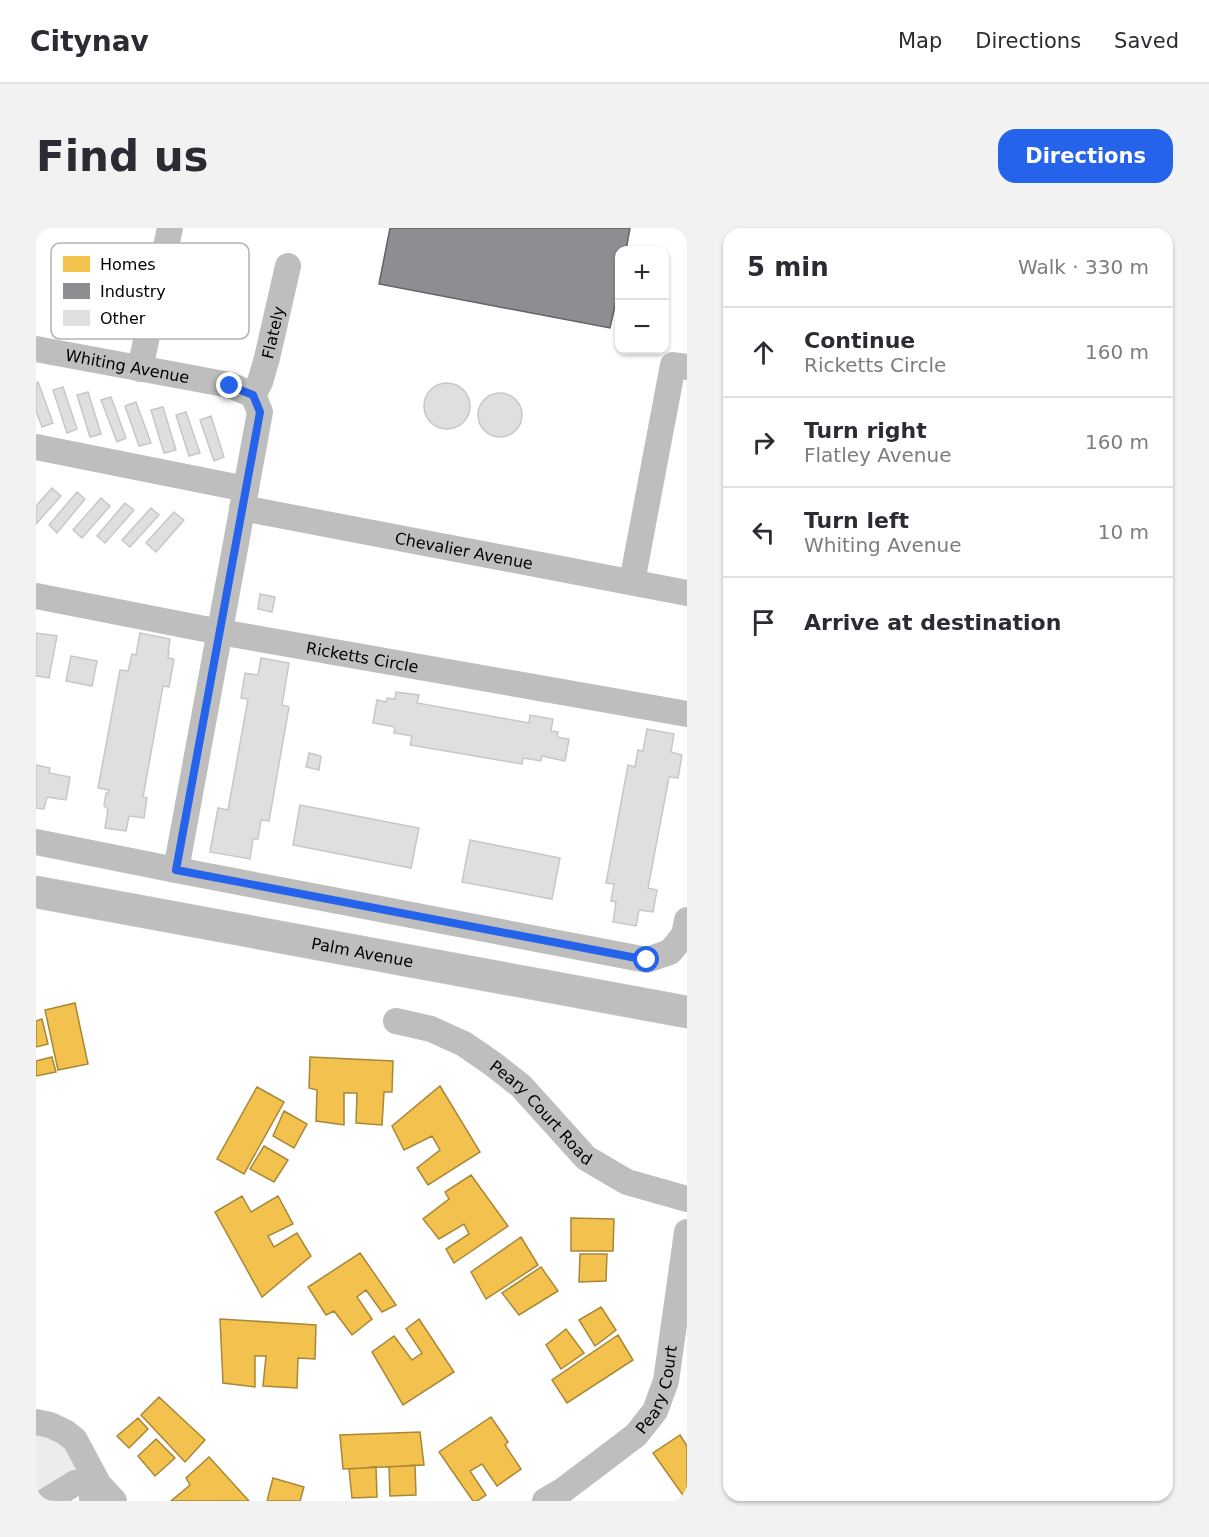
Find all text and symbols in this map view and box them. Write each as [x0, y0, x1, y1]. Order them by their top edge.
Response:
text: Citynav [30, 25, 149, 58]
text: Map [898, 29, 942, 53]
text: Directions [975, 29, 1081, 53]
text: Saved [1114, 29, 1179, 53]
button: Directions [998, 129, 1173, 183]
text: Find us [36, 132, 209, 181]
legend [51, 243, 249, 339]
map controls [615, 246, 669, 354]
button: + [615, 246, 669, 300]
text: 5 min [747, 252, 829, 282]
text: Homes [100, 255, 156, 274]
text: Walk · 330 m [1018, 255, 1149, 279]
text: Industry [100, 282, 166, 301]
button: − [615, 300, 669, 354]
street label: Flately [258, 304, 288, 361]
text: Other [100, 309, 146, 328]
text: Continue [804, 328, 915, 353]
icon: ahead [747, 336, 780, 369]
text: 160 m [1085, 340, 1149, 364]
street label: Whiting Avenue [64, 345, 191, 387]
text: Ricketts Circle [804, 353, 946, 377]
route end [216, 372, 242, 398]
text: Turn right [804, 418, 927, 443]
icon: right [747, 426, 780, 459]
text: 160 m [1085, 430, 1149, 454]
text: Flatley Avenue [804, 443, 952, 467]
text: Turn left [804, 508, 909, 533]
icon: left [747, 516, 780, 549]
text: 10 m [1098, 520, 1149, 544]
street label: Chevalier Avenue [393, 528, 535, 573]
text: Whiting Avenue [804, 533, 961, 557]
icon: arrive [747, 606, 780, 639]
text: Arrive at destination [804, 610, 1061, 635]
street label: Ricketts Circle [305, 638, 420, 676]
street label: Palm Avenue [310, 933, 415, 971]
route start [633, 946, 659, 972]
street label: Peary Court Road [486, 1056, 596, 1169]
street label: Peary Court [631, 1344, 680, 1437]

